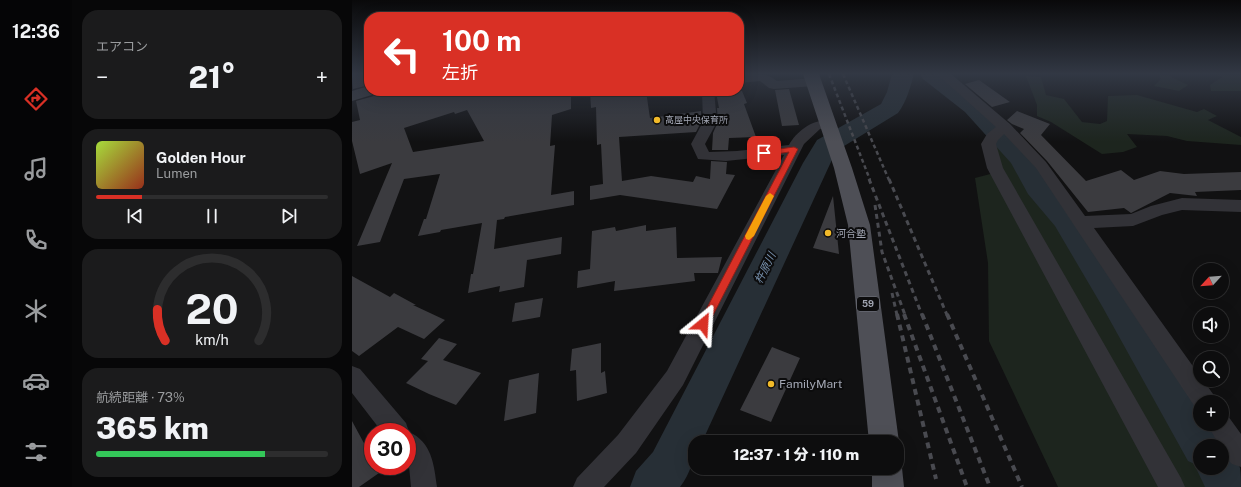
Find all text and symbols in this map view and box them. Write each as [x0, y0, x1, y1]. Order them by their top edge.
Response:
text: 12:36 [12, 21, 60, 42]
text: 100 m [442, 24, 521, 57]
icon: left [376, 28, 428, 80]
text: エアコン [96, 39, 148, 54]
text: 21° [188, 59, 236, 95]
text: 左折 [442, 62, 478, 83]
text: − [96, 64, 108, 90]
text: + [316, 64, 328, 90]
icon: directions [22, 85, 50, 113]
place label: 高屋中央保育所 [665, 114, 728, 125]
marker: 高屋中央保育所 [652, 115, 662, 125]
pin [747, 136, 781, 170]
icon: arrive [753, 142, 775, 164]
text: Golden Hour [156, 149, 246, 166]
icon: music [22, 155, 50, 183]
text: Lumen [156, 166, 197, 181]
icon: previous [124, 205, 146, 227]
icon: pause [201, 205, 223, 227]
icon: next [278, 205, 300, 227]
icon: phone [22, 226, 50, 254]
place label: 河合塾 [836, 227, 866, 239]
marker: 河合塾 [823, 228, 833, 238]
water label: 杵原川 [752, 250, 778, 285]
north arrow [1193, 263, 1229, 299]
map controls [1193, 263, 1229, 475]
text: 20 [185, 284, 239, 333]
icon: climate [22, 297, 50, 325]
road number: 59 [857, 297, 879, 311]
position arrow [682, 303, 724, 345]
button: sound [1193, 307, 1229, 343]
text: km/h [195, 331, 229, 348]
button: search [1193, 351, 1229, 387]
icon: car [22, 367, 50, 395]
place label: FamilyMart [779, 377, 843, 391]
marker: FamilyMart [766, 379, 776, 389]
text: 航続距離 · 73% [96, 390, 185, 405]
button: + [1193, 395, 1229, 431]
text: 365 km [96, 410, 209, 446]
speed limit sign: 30 [364, 423, 416, 475]
icon: filters [22, 438, 50, 466]
button: − [1193, 439, 1229, 475]
text: 12:37 · 1 分 · 110 m [733, 446, 859, 463]

